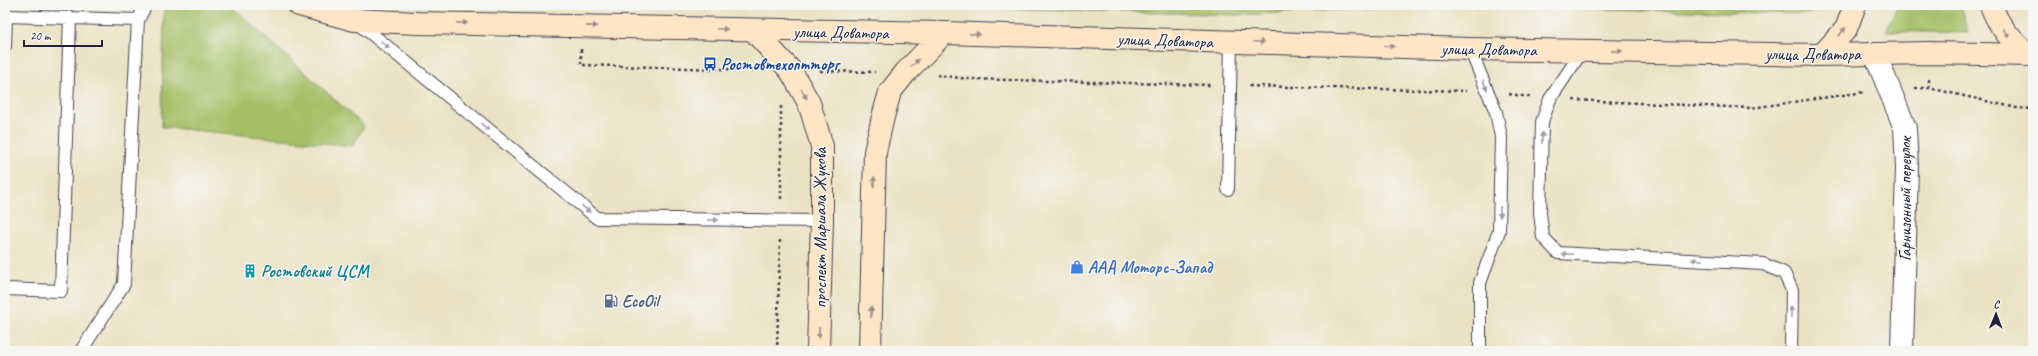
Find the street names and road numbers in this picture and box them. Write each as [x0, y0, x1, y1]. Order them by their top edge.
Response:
street label: улица Доватора [792, 21, 891, 44]
street label: улица Доватора [1116, 28, 1215, 53]
street label: улица Доватора [1440, 38, 1539, 61]
street label: улица Доватора [1764, 44, 1862, 65]
street label: Гарнизонный переулок [1895, 135, 1916, 261]
street label: проспект Маршала Жукова [810, 147, 831, 308]

